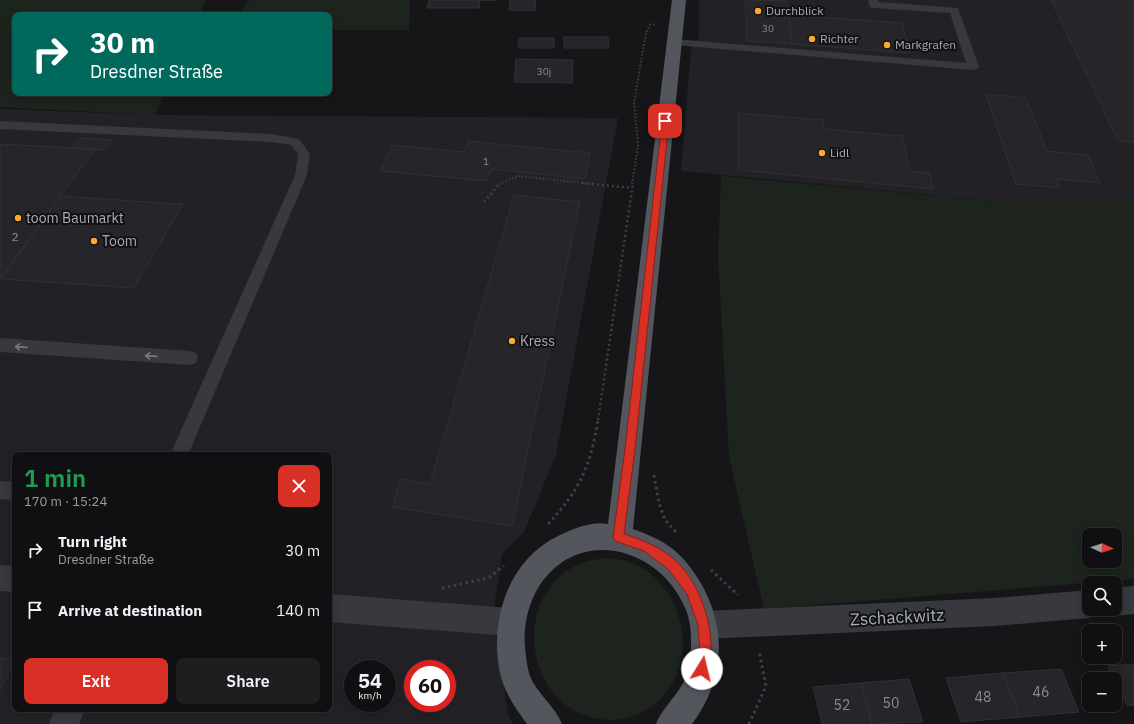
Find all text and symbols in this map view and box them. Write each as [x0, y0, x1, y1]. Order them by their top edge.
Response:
place label: Durchblick [766, 3, 824, 18]
marker: Durchblick [753, 6, 763, 16]
house number: 30 [762, 22, 774, 35]
text: 30 m [90, 24, 155, 61]
icon: right [24, 28, 76, 80]
place label: Richter [820, 31, 859, 46]
marker: Richter [807, 34, 817, 44]
place label: Markgrafen [895, 37, 956, 52]
marker: Markgrafen [882, 40, 892, 50]
text: Dresdner Straße [90, 60, 223, 83]
house number: 30j [537, 65, 551, 78]
pin [648, 104, 682, 138]
icon: arrive [654, 110, 676, 132]
place label: Lidl [830, 145, 849, 160]
marker: Lidl [817, 148, 827, 158]
house number: 1 [483, 155, 489, 168]
place label: toom Baumarkt [26, 209, 124, 227]
marker: toom Baumarkt [13, 213, 23, 223]
house number: 2 [11, 229, 19, 244]
place label: Toom [102, 232, 137, 250]
marker: Toom [89, 236, 99, 246]
place label: Kress [520, 332, 555, 350]
marker: Kress [507, 336, 517, 346]
one-way arrow [15, 343, 28, 350]
one-way arrow [145, 352, 158, 359]
text: 1 min [24, 462, 86, 494]
button: close [278, 465, 320, 507]
text: 170 m · 15:24 [24, 493, 107, 510]
north arrow [1082, 528, 1122, 568]
map controls [1082, 528, 1122, 712]
text: Turn right [58, 532, 127, 551]
icon: right [24, 539, 46, 561]
text: 30 m [285, 541, 320, 560]
text: Dresdner Straße [58, 551, 154, 568]
button: search [1082, 576, 1122, 616]
icon: arrive [24, 599, 46, 621]
text: Arrive at destination [58, 601, 202, 620]
text: 140 m [276, 601, 320, 620]
street label: Zschackwitz [849, 604, 945, 630]
button: + [1082, 624, 1122, 664]
position arrow [681, 648, 723, 690]
button: Exit [24, 658, 168, 704]
button: Share [176, 658, 320, 704]
speed limit sign: 60 [404, 660, 456, 712]
text: 54 [358, 667, 382, 694]
button: − [1082, 672, 1122, 712]
house number: 46 [1033, 683, 1049, 701]
house number: 48 [975, 688, 991, 706]
text: km/h [358, 689, 382, 702]
house number: 50 [883, 694, 899, 712]
house number: 52 [834, 696, 850, 714]

